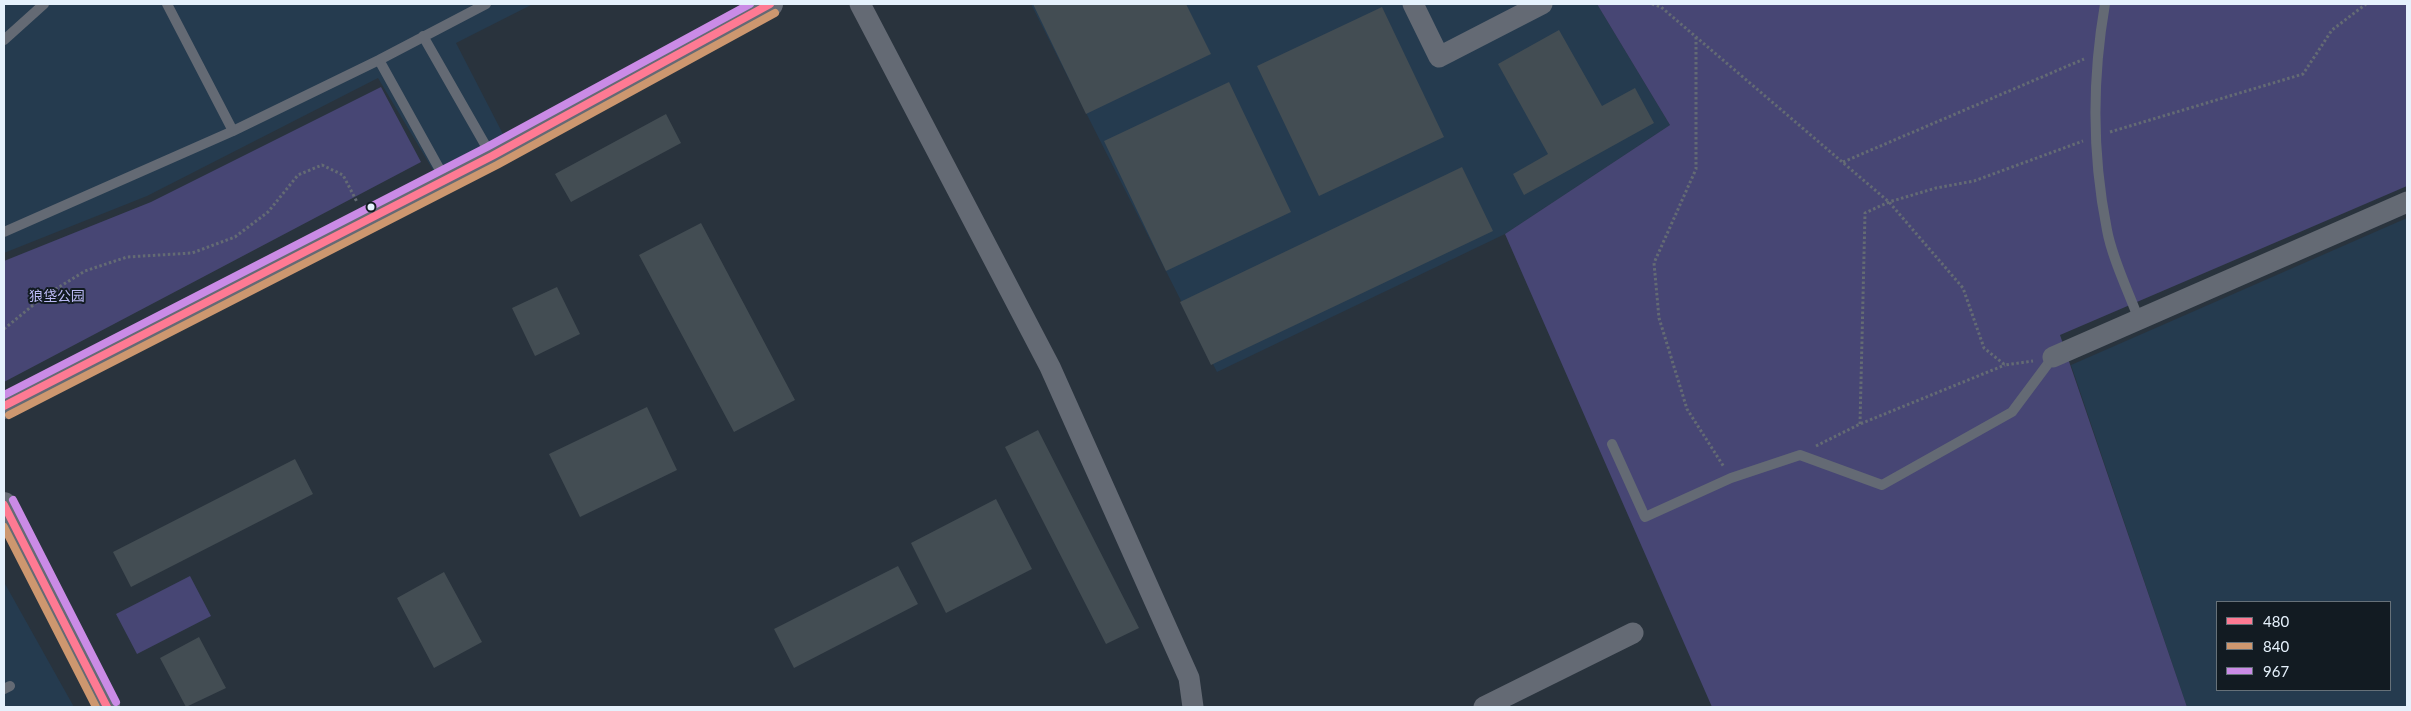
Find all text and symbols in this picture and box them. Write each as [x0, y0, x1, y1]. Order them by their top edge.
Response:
unlabelled marker [366, 202, 376, 212]
park label: 狼垡公园 [29, 288, 85, 304]
legend [2216, 601, 2391, 691]
text: 480 [2263, 612, 2289, 630]
text: 840 [2263, 637, 2289, 655]
text: 967 [2263, 662, 2289, 680]

